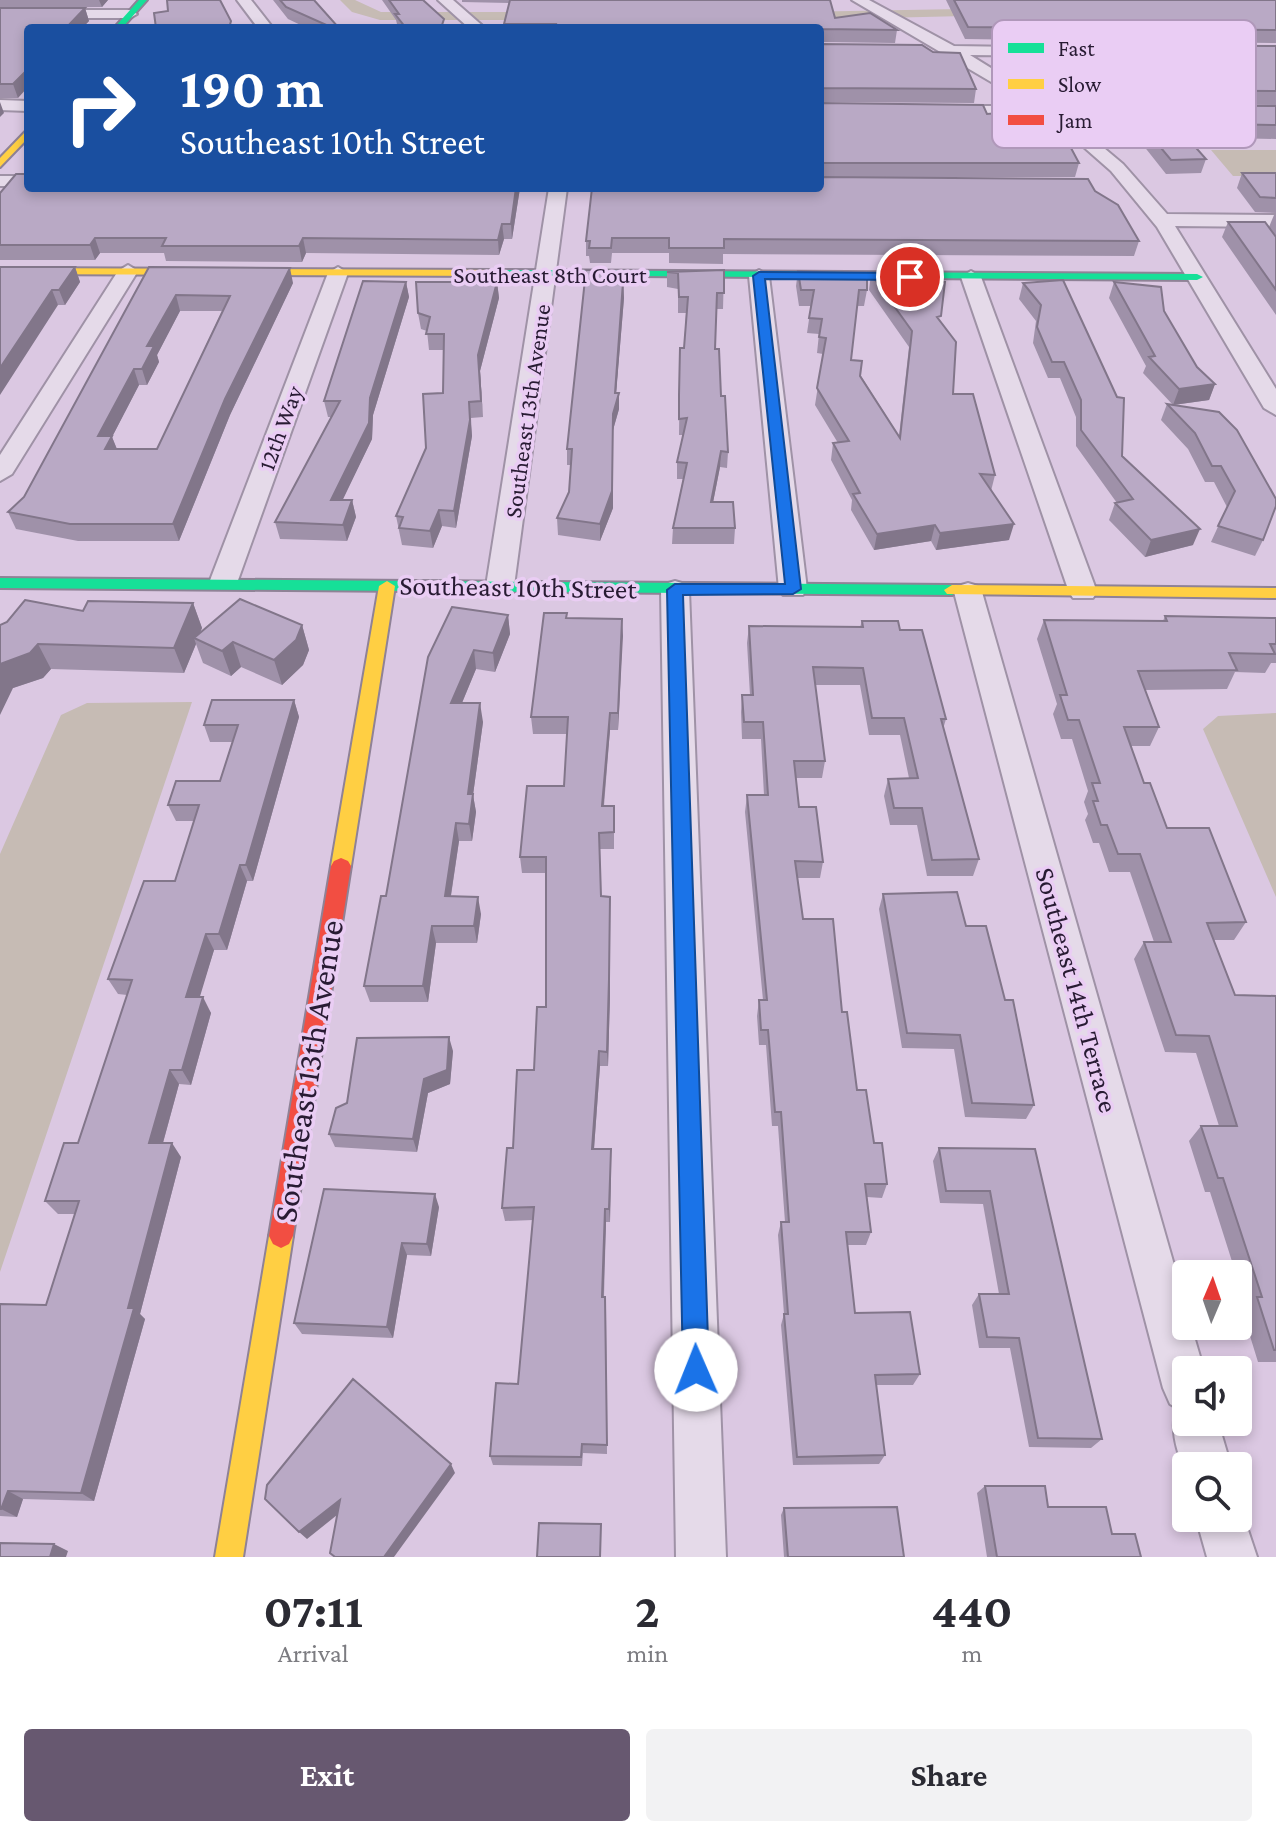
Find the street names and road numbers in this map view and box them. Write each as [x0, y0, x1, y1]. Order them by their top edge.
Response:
street label: Southeast 8th Court [453, 261, 648, 288]
street label: Southeast 13th Avenue [499, 302, 555, 520]
street label: 12th Way [252, 381, 308, 474]
street label: Southeast 10th Street [399, 569, 638, 605]
street label: Southeast 14th Terrace [1029, 864, 1125, 1116]
street label: Southeast 13th Avenue [266, 917, 350, 1225]

